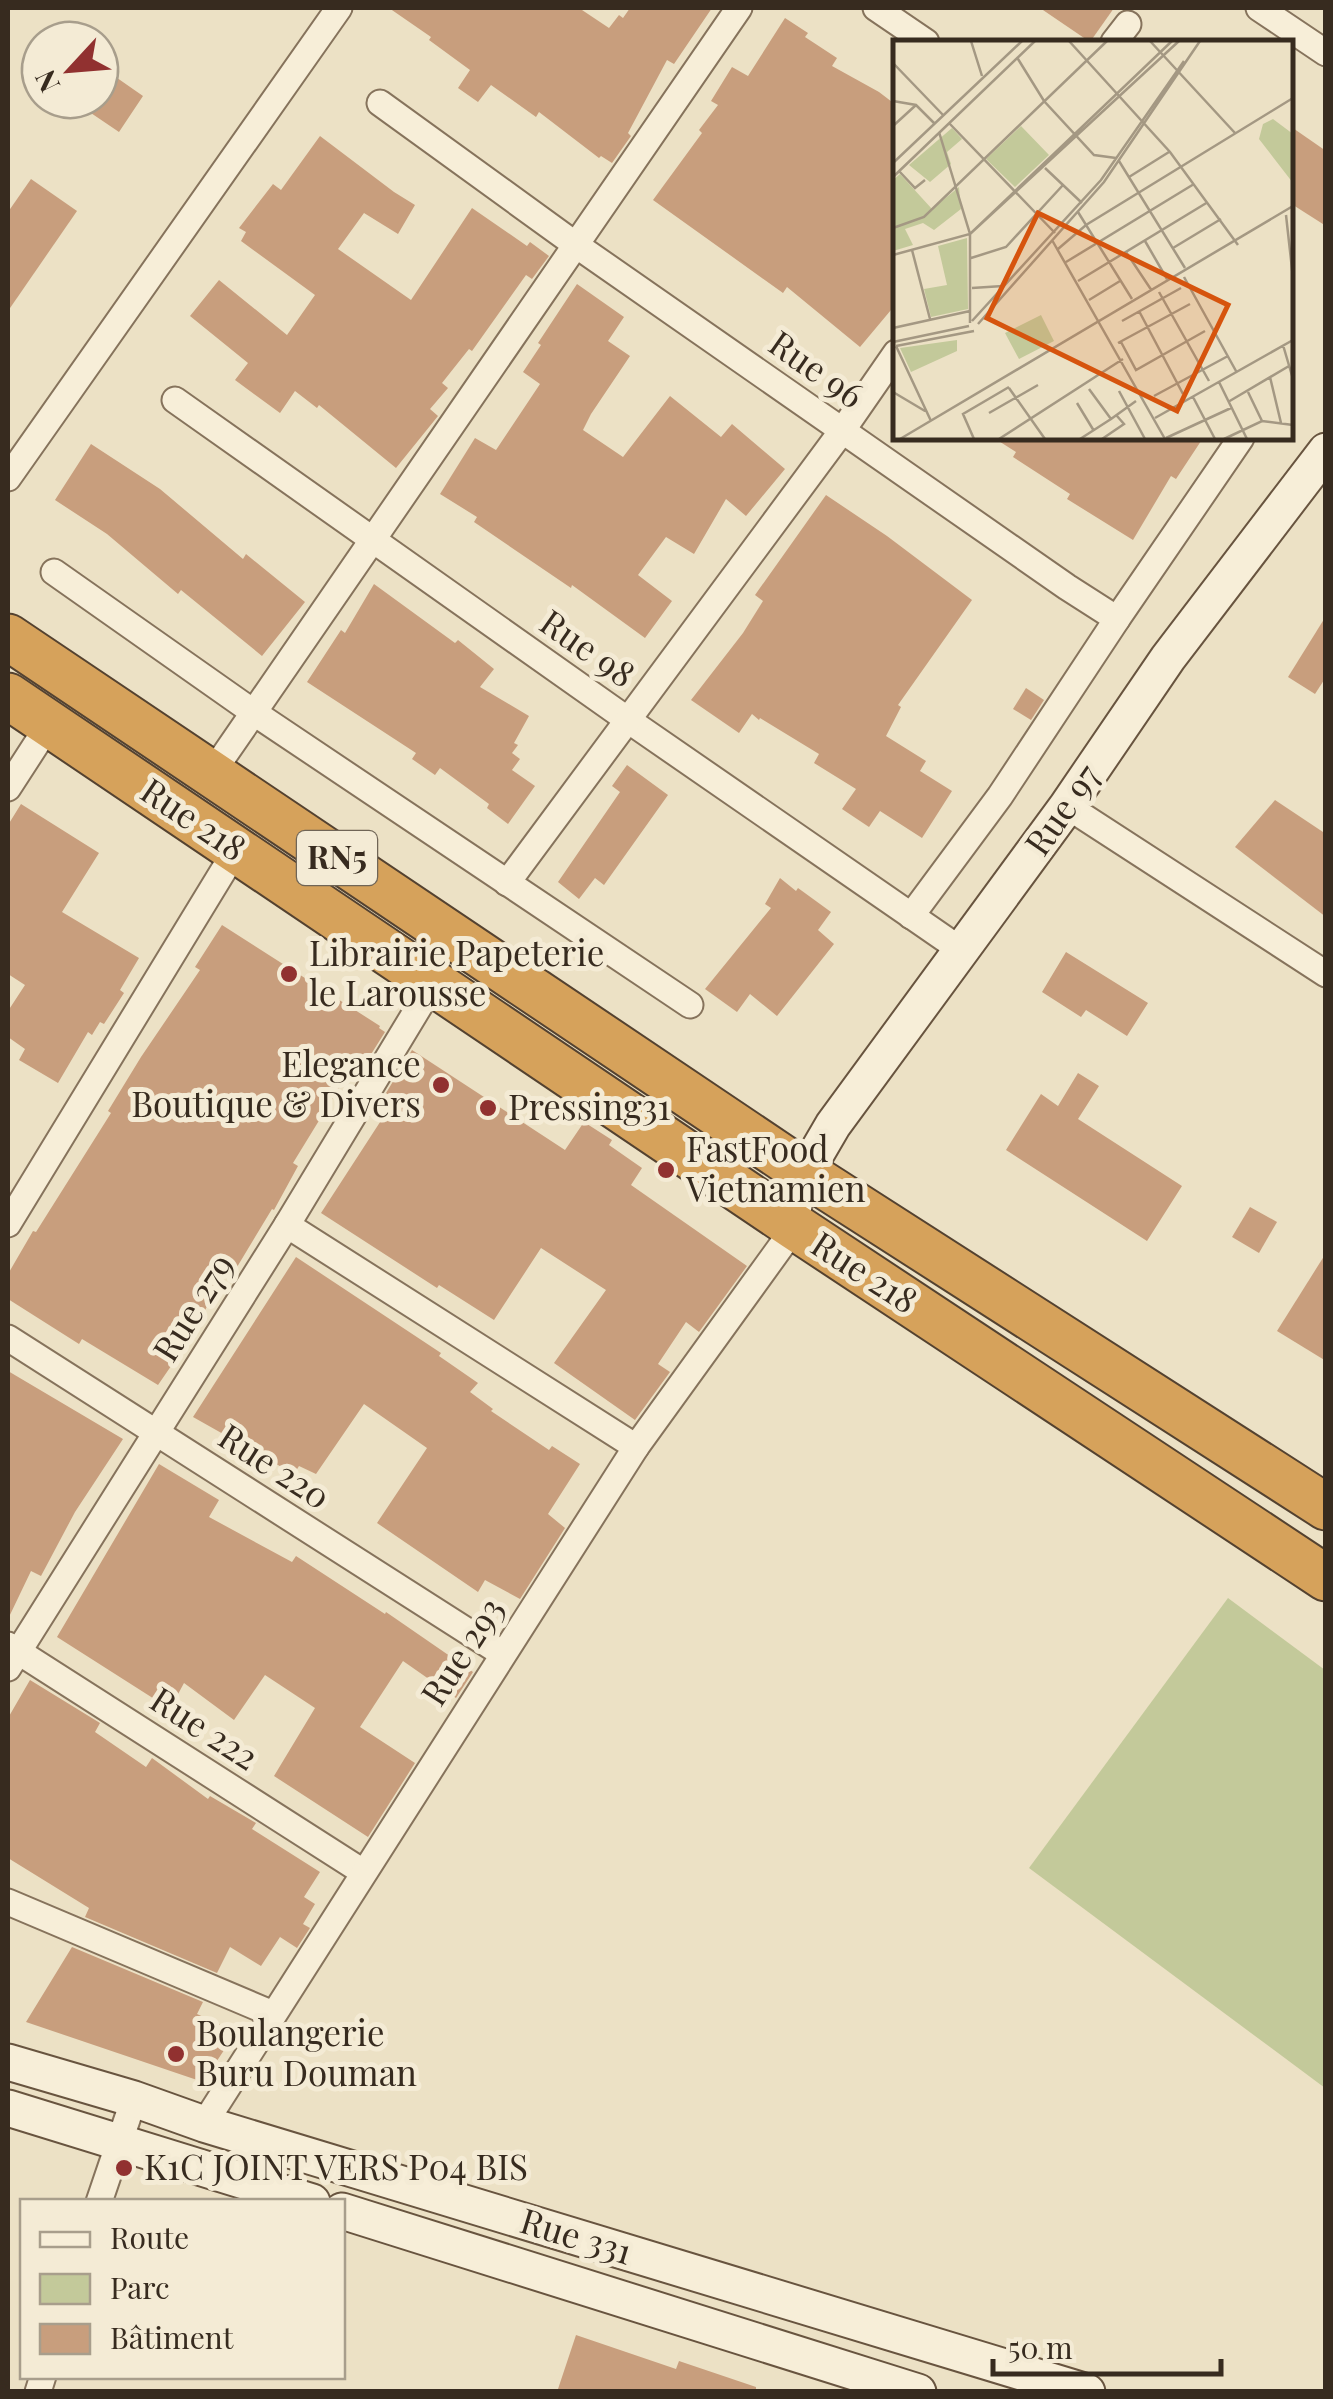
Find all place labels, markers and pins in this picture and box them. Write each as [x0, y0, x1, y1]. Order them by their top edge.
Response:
place label: Librairie Papeterie le Larousse [309, 928, 604, 1015]
marker: Librairie Papeterie le Larousse [278, 963, 300, 985]
place label: Elegance Boutique & Divers [131, 1039, 421, 1126]
marker: Elegance Boutique & Divers [430, 1074, 452, 1096]
place label: Pressing31 [508, 1082, 670, 1129]
marker: Pressing31 [477, 1097, 499, 1119]
place label: FastFood Vietnamien [685, 1124, 866, 1211]
marker: FastFood Vietnamien [655, 1159, 677, 1181]
place label: Boulangerie Buru Douman [196, 2008, 417, 2095]
marker: Boulangerie Buru Douman [165, 2043, 187, 2065]
place label: K1C JOINT VERS P04 BIS [144, 2142, 528, 2189]
marker: K1C JOINT VERS P04 BIS [113, 2157, 135, 2179]

